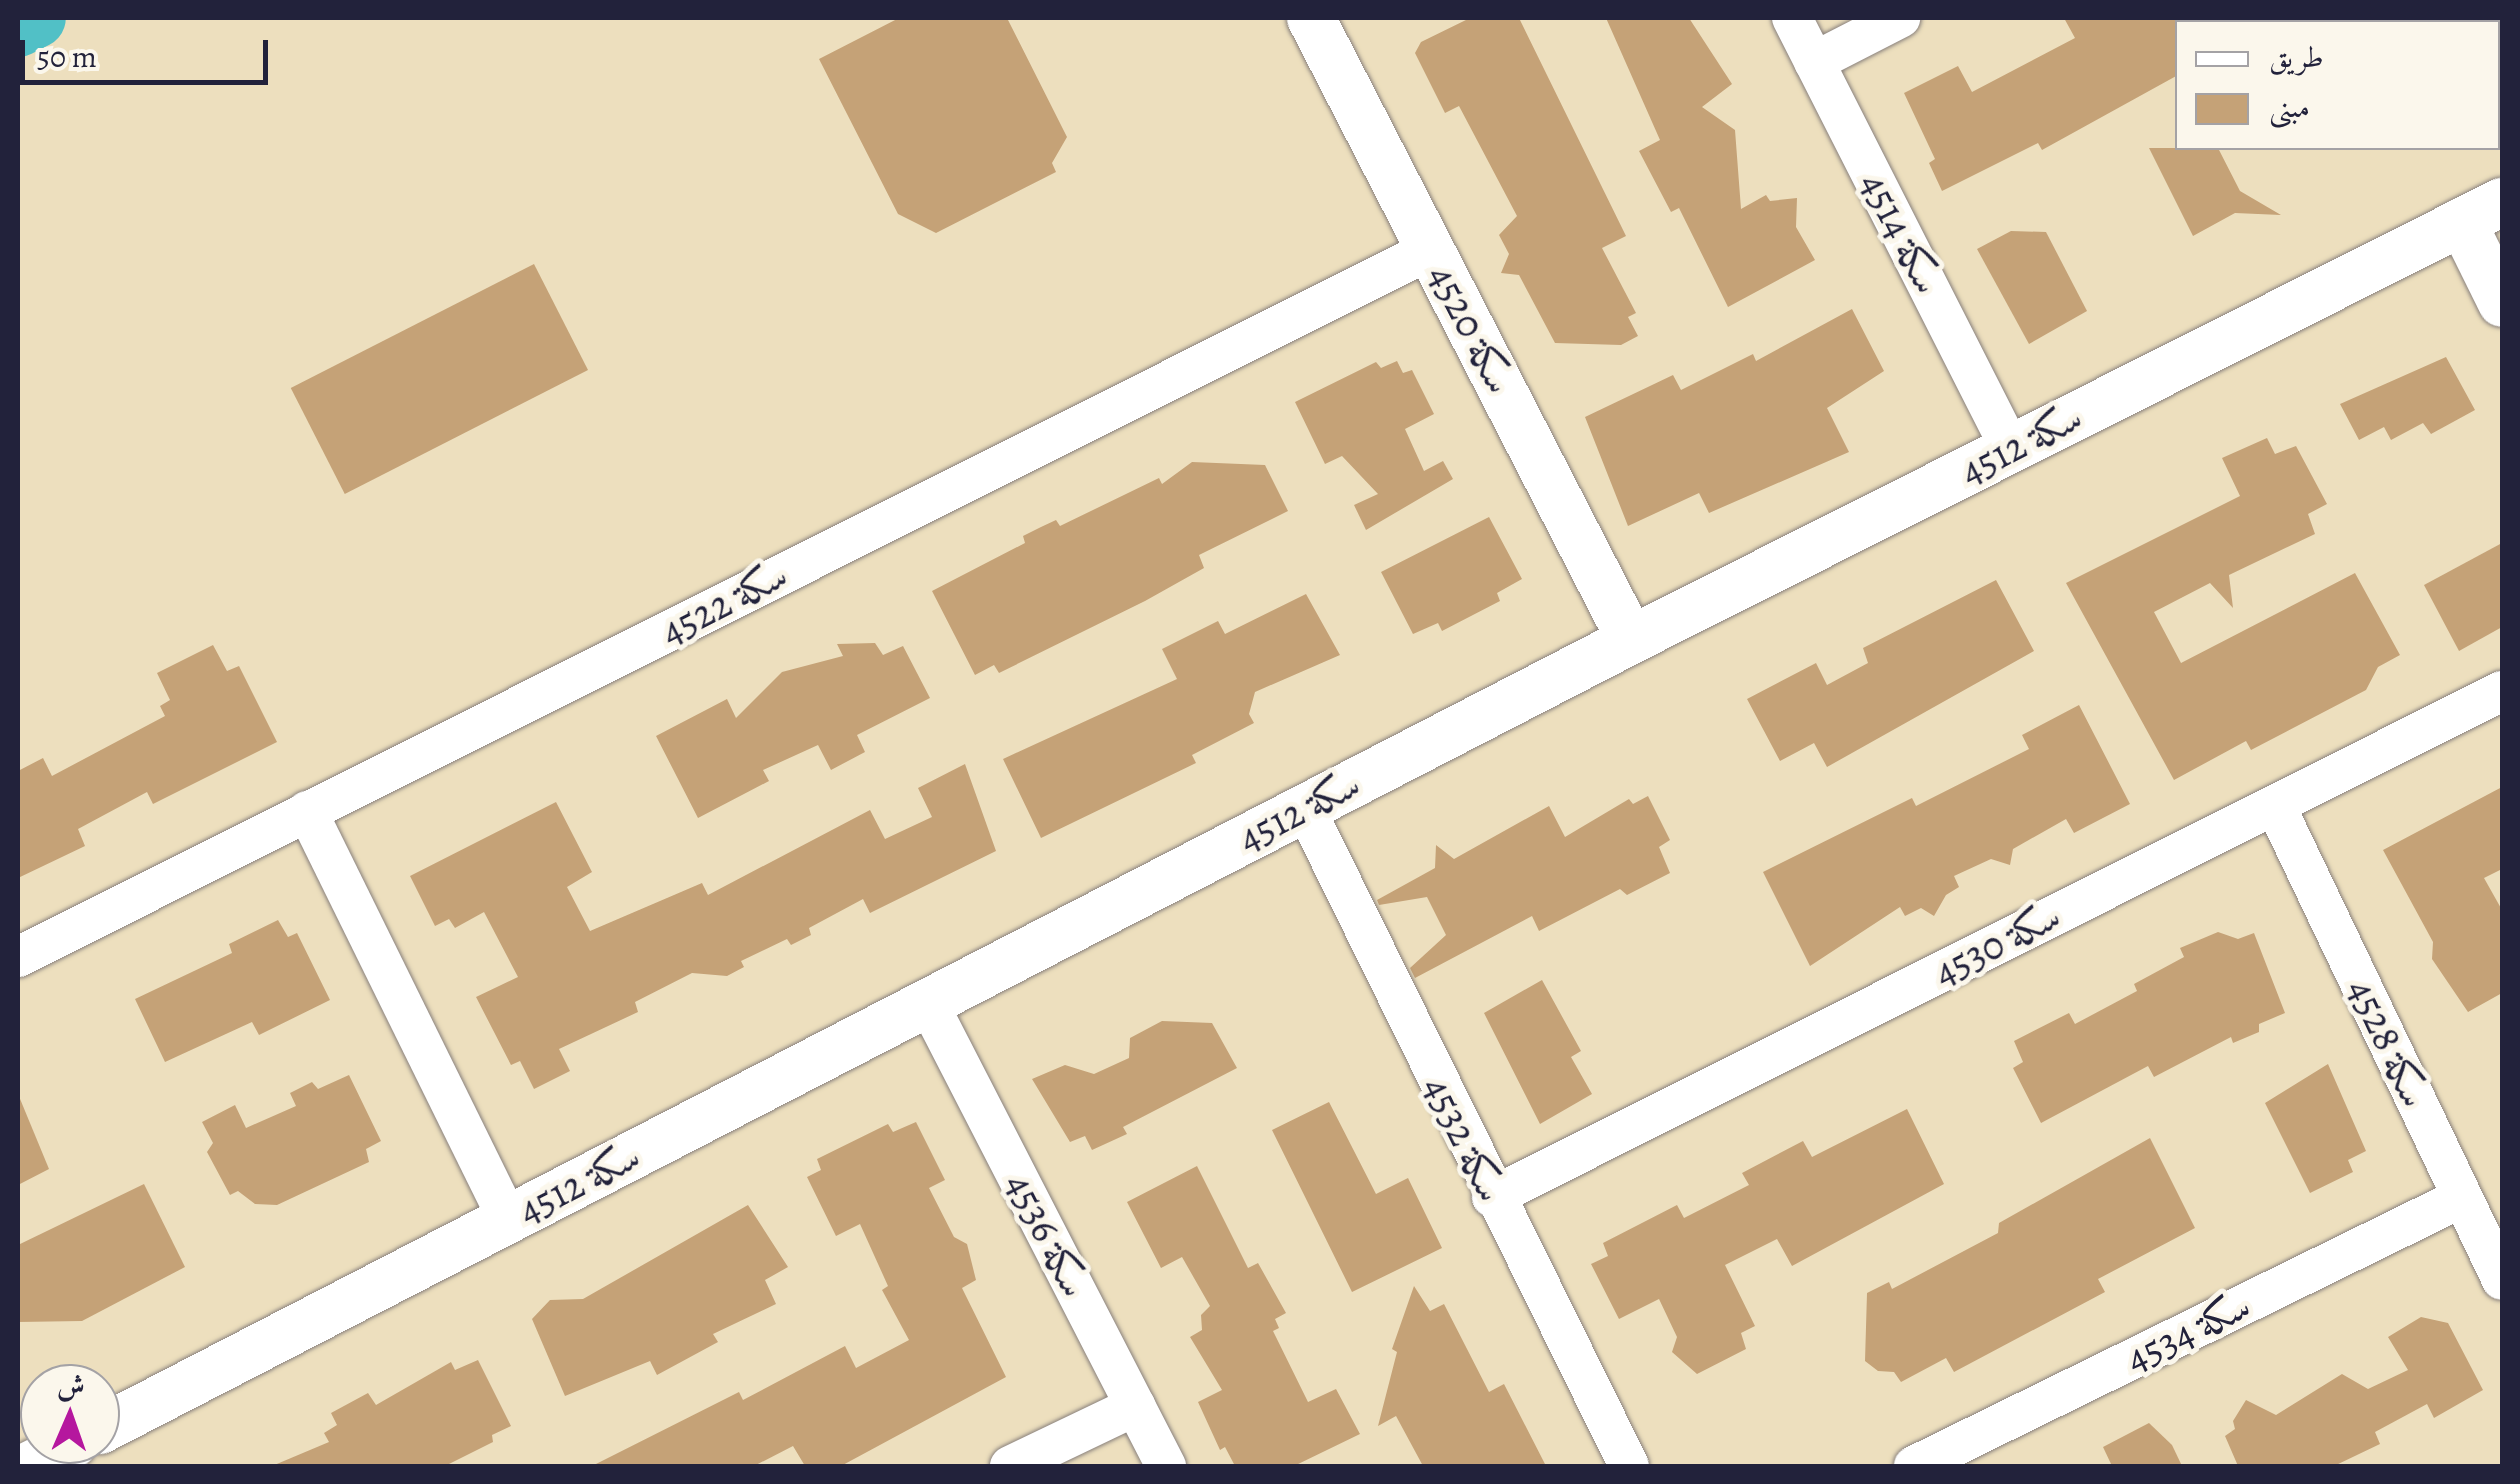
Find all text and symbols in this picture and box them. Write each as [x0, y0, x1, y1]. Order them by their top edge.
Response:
scale bar [25, 20, 272, 82]
legend [2175, 20, 2500, 150]
text: 50 m [37, 37, 97, 77]
text: طريق [2269, 37, 2324, 77]
text: مبنى [2269, 87, 2310, 127]
street label: سكة 4514 [1850, 164, 1952, 302]
street label: سكة 4520 [1418, 257, 1524, 401]
street label: سكة 4512 [1952, 393, 2090, 495]
street label: سكة 4522 [653, 551, 795, 655]
street label: سكة 4512 [1230, 760, 1368, 862]
street label: سكة 4530 [1926, 892, 2068, 996]
street label: سكة 4528 [2337, 971, 2439, 1115]
street label: سكة 4532 [1413, 1068, 1515, 1210]
street label: سكة 4512 [510, 1132, 648, 1234]
street label: سكة 4536 [995, 1165, 1099, 1305]
street label: سكة 4534 [2118, 1281, 2258, 1383]
north arrow [20, 1364, 120, 1464]
text: ش [56, 1367, 86, 1405]

